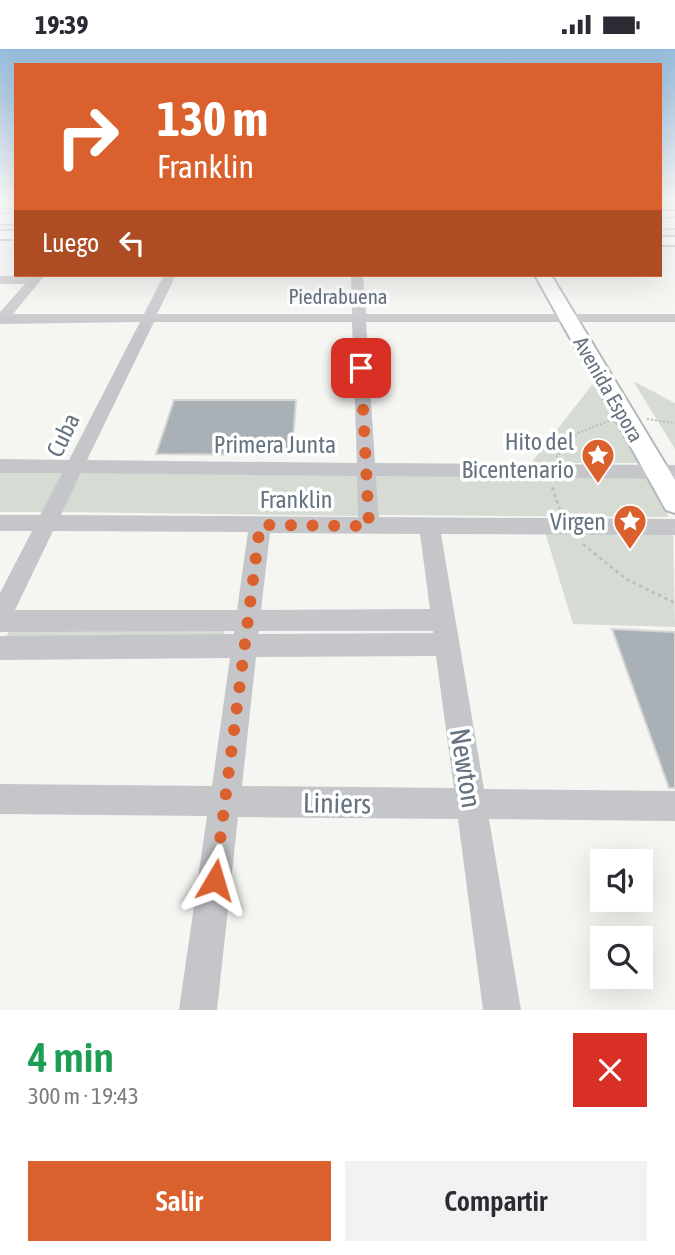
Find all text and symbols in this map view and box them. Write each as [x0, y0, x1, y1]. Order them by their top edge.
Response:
text: 19:39 [35, 10, 89, 40]
text: 130 m [157, 90, 268, 146]
icon: right [42, 91, 133, 182]
text: Franklin [157, 148, 254, 185]
icon: left [113, 224, 151, 262]
text: Luego [42, 228, 99, 258]
street label: Piedrabuena [288, 284, 388, 308]
street label: Avenida Espora [569, 332, 649, 446]
pin [331, 338, 391, 398]
icon: arrive [342, 349, 380, 387]
street label: Cuba [41, 409, 85, 461]
place label: Hito del Bicentenario [461, 428, 575, 483]
street label: Primera Junta [214, 431, 336, 458]
place icon: Hito del Bicentenario [579, 436, 617, 485]
street label: Franklin [260, 486, 332, 513]
place icon: Virgen [611, 502, 649, 551]
place label: Virgen [550, 508, 606, 535]
street label: Newton [444, 726, 488, 810]
street label: Liniers [303, 786, 371, 820]
position arrow [178, 843, 252, 917]
map controls [590, 849, 653, 989]
button: sound [590, 849, 653, 912]
button: search [590, 926, 653, 989]
text: 4 min [28, 1033, 114, 1081]
button: close [573, 1033, 647, 1107]
text: 300 m · 19:43 [28, 1083, 139, 1109]
button: Salir [28, 1161, 331, 1241]
button: Compartir [345, 1161, 647, 1241]

